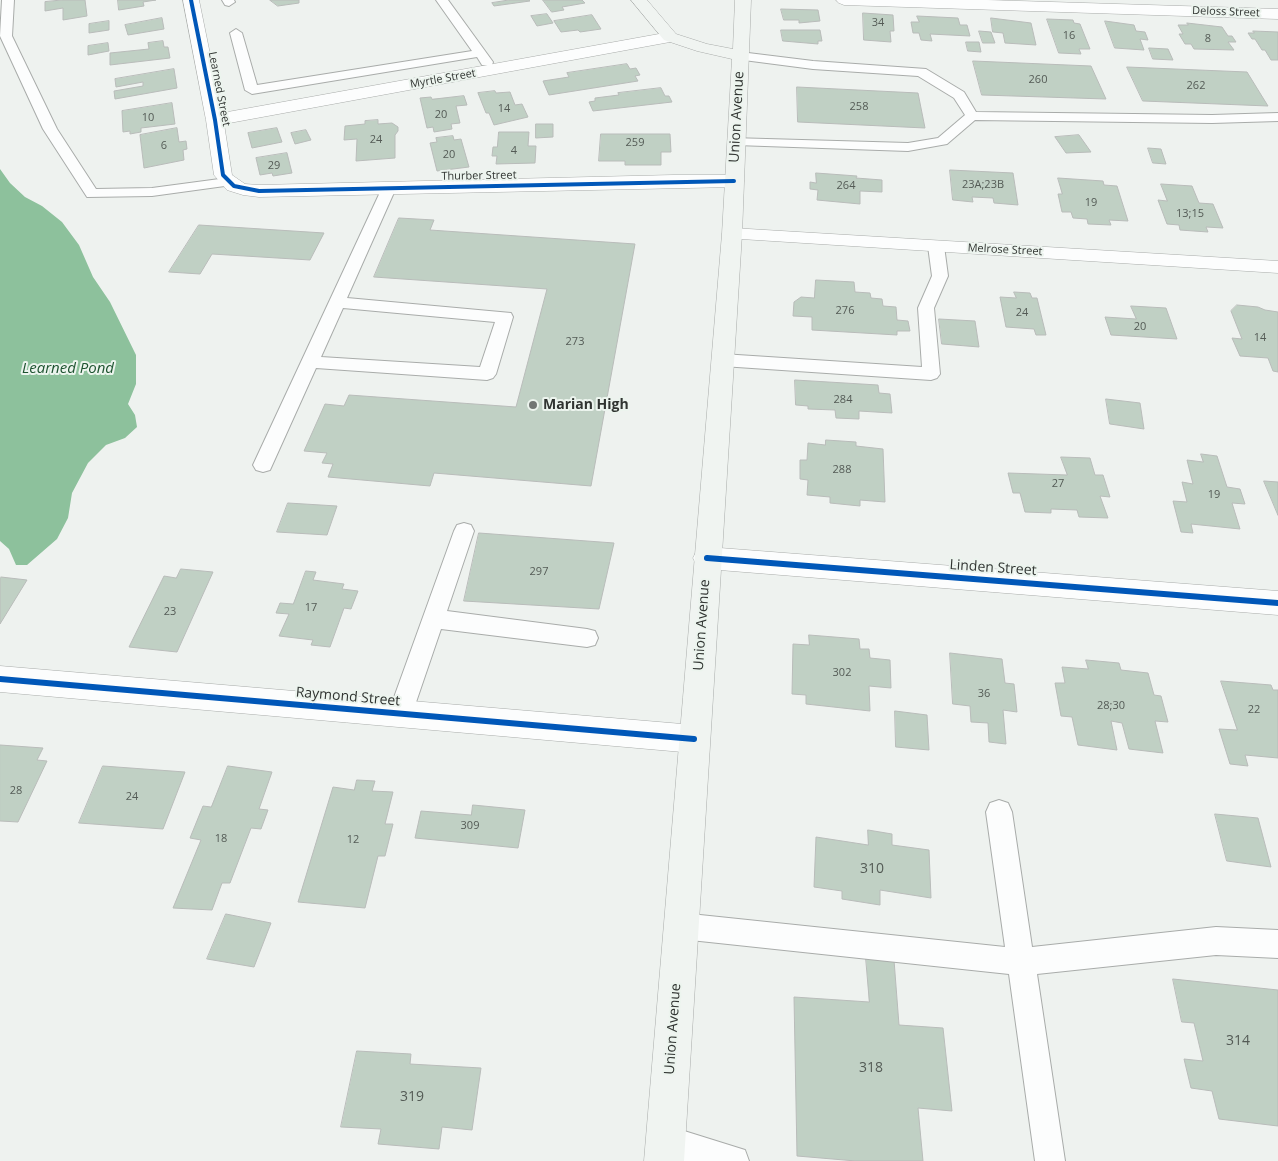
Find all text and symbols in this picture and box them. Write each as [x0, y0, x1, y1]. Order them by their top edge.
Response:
street label: Deloss Street [1192, 4, 1260, 20]
house number: 34 [872, 16, 884, 30]
house number: 16 [1063, 29, 1075, 43]
house number: 8 [1205, 32, 1211, 46]
street label: Learned Street [205, 51, 233, 127]
street label: Myrtle Street [409, 67, 477, 91]
street label: Union Avenue [726, 71, 748, 163]
house number: 260 [1029, 73, 1047, 87]
house number: 262 [1187, 79, 1205, 93]
house number: 258 [850, 100, 868, 114]
house number: 14 [498, 102, 510, 116]
house number: 20 [435, 108, 447, 122]
house number: 10 [142, 111, 154, 125]
house number: 24 [370, 133, 382, 147]
house number: 259 [626, 136, 644, 150]
house number: 6 [161, 139, 167, 153]
house number: 4 [511, 144, 517, 158]
house number: 20 [443, 148, 455, 162]
house number: 29 [268, 159, 280, 173]
street label: Thurber Street [441, 169, 517, 183]
house number: 23A;23B [962, 178, 1004, 192]
house number: 264 [837, 179, 855, 193]
house number: 19 [1085, 196, 1097, 210]
house number: 13;15 [1176, 207, 1204, 221]
street label: Melrose Street [967, 241, 1043, 259]
house number: 276 [836, 304, 854, 318]
house number: 24 [1016, 306, 1028, 320]
house number: 20 [1134, 320, 1146, 334]
house number: 14 [1254, 331, 1266, 345]
house number: 273 [566, 335, 584, 349]
water label: Learned Pond [22, 360, 114, 378]
house number: 284 [834, 393, 852, 407]
place label: Marian High [543, 397, 629, 413]
marker: Marian High [527, 399, 539, 411]
house number: 288 [833, 463, 851, 477]
house number: 27 [1052, 477, 1064, 491]
house number: 19 [1208, 488, 1220, 502]
street label: Linden Street [949, 557, 1037, 579]
house number: 297 [530, 565, 548, 579]
street label: Union Avenue [690, 579, 714, 671]
house number: 17 [305, 601, 317, 615]
house number: 23 [164, 605, 176, 619]
house number: 302 [833, 666, 851, 680]
street label: Raymond Street [295, 684, 401, 710]
house number: 36 [978, 687, 990, 701]
house number: 28;30 [1097, 699, 1125, 713]
house number: 22 [1248, 703, 1260, 717]
house number: 28 [10, 784, 22, 798]
house number: 24 [126, 790, 138, 804]
house number: 309 [461, 819, 479, 833]
house number: 18 [215, 832, 227, 846]
house number: 12 [347, 833, 359, 847]
house number: 310 [860, 861, 884, 877]
street label: Union Avenue [661, 983, 685, 1075]
house number: 314 [1226, 1033, 1250, 1049]
house number: 318 [859, 1060, 883, 1076]
house number: 319 [400, 1089, 424, 1105]

